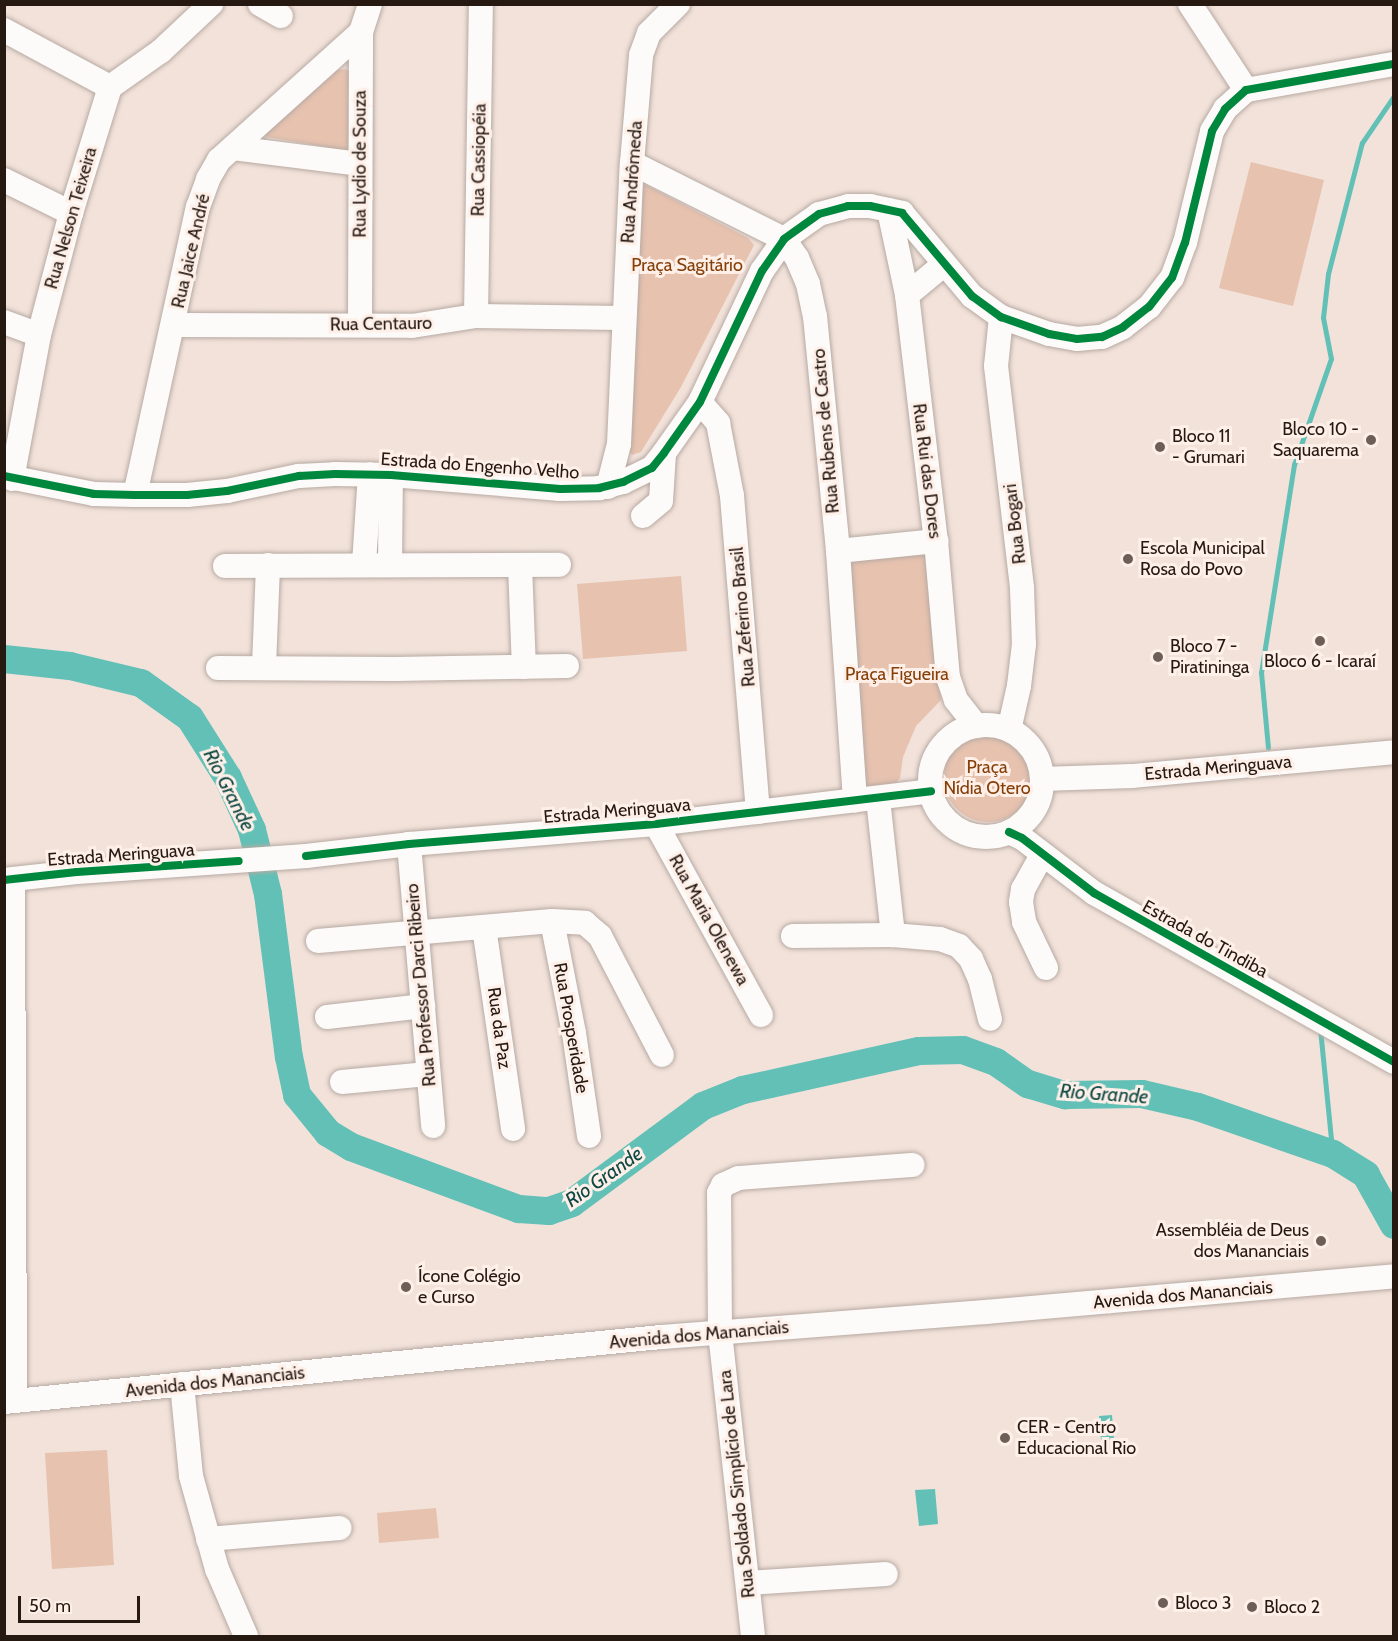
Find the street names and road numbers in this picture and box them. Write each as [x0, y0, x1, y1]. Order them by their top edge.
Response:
street label: Rua Lydio de Souza [349, 90, 371, 238]
street label: Rua Cassiopéia [467, 103, 491, 217]
street label: Rua Andrômeda [617, 120, 647, 244]
street label: Rua Nelson Teixeira [40, 144, 102, 292]
street label: Rua Jaice André [167, 192, 215, 310]
street label: Rua Centauro [330, 312, 432, 336]
street label: Rua Rubens de Castro [808, 348, 844, 514]
street label: Rua Rui das Dores [908, 402, 946, 540]
street label: Estrada do Engenho Velho [380, 448, 580, 484]
street label: Rua Bogari [999, 483, 1031, 565]
street label: Rua Zeferino Brasil [726, 546, 760, 688]
street label: Estrada Meringuava [1144, 751, 1292, 785]
street label: Estrada Meringuava [543, 794, 691, 828]
street label: Estrada Meringuava [47, 839, 195, 871]
street label: Rua Maria Olenewa [664, 851, 754, 989]
street label: Rua Professor Darci Ribeiro [401, 883, 441, 1087]
street label: Estrada do Tindiba [1139, 896, 1271, 982]
street label: Rua Prosperidade [549, 961, 593, 1095]
street label: Rua da Paz [483, 986, 515, 1070]
street label: Avenida dos Mananciais [1092, 1276, 1274, 1314]
street label: Avenida dos Mananciais [608, 1316, 790, 1354]
street label: Avenida dos Mananciais [124, 1362, 306, 1402]
street label: Rua Soldado Simplício de Lara [714, 1369, 760, 1599]

